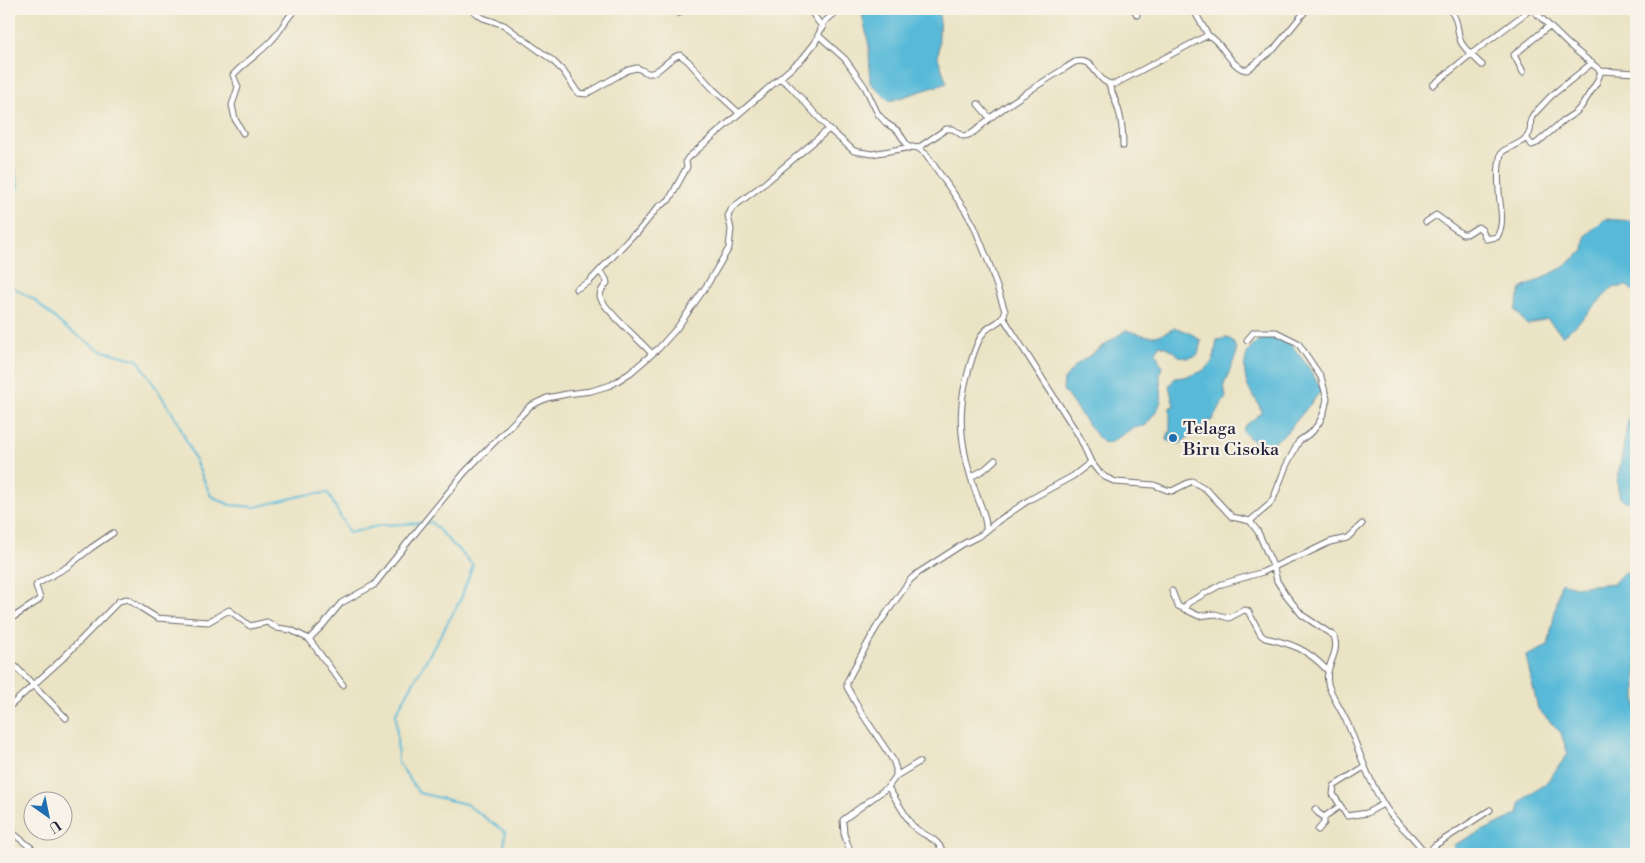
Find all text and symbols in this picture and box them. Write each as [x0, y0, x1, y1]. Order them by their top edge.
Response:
place label: Telaga Biru Cisoka [1182, 417, 1280, 461]
marker: Telaga Biru Cisoka [1167, 432, 1179, 444]
north arrow [22, 790, 72, 840]
text: U [45, 816, 64, 837]

